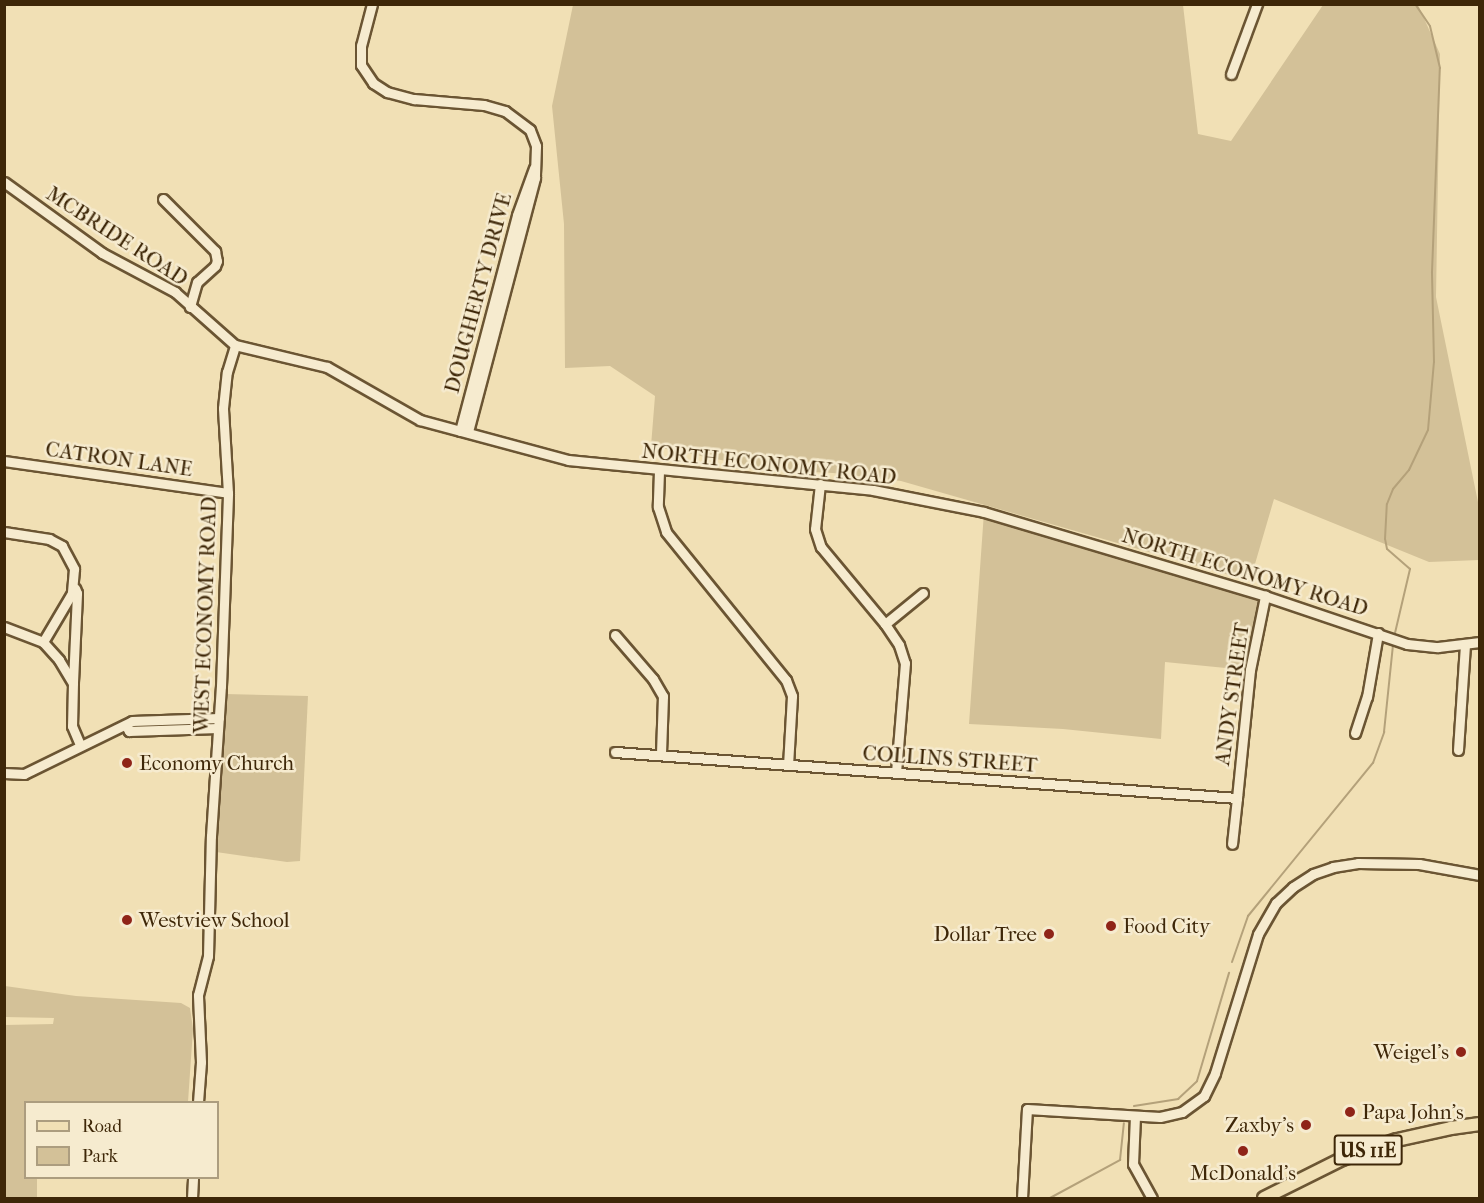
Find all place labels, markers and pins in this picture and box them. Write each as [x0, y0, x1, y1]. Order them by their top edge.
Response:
place label: Economy Church [139, 750, 294, 776]
marker: Economy Church [120, 756, 134, 770]
place label: Westview School [139, 907, 289, 933]
marker: Westview School [120, 913, 134, 927]
place label: Food City [1123, 913, 1210, 939]
marker: Food City [1104, 919, 1118, 933]
place label: Dollar Tree [933, 921, 1037, 947]
marker: Dollar Tree [1042, 927, 1056, 941]
place label: Weigel's [1374, 1039, 1449, 1065]
marker: Weigel's [1454, 1045, 1468, 1059]
place label: Papa John's [1362, 1099, 1464, 1125]
marker: Papa John's [1343, 1105, 1357, 1119]
place label: Zaxby's [1225, 1112, 1294, 1138]
marker: Zaxby's [1299, 1118, 1313, 1132]
marker: McDonald's [1236, 1144, 1250, 1158]
place label: McDonald's [1190, 1160, 1296, 1186]

